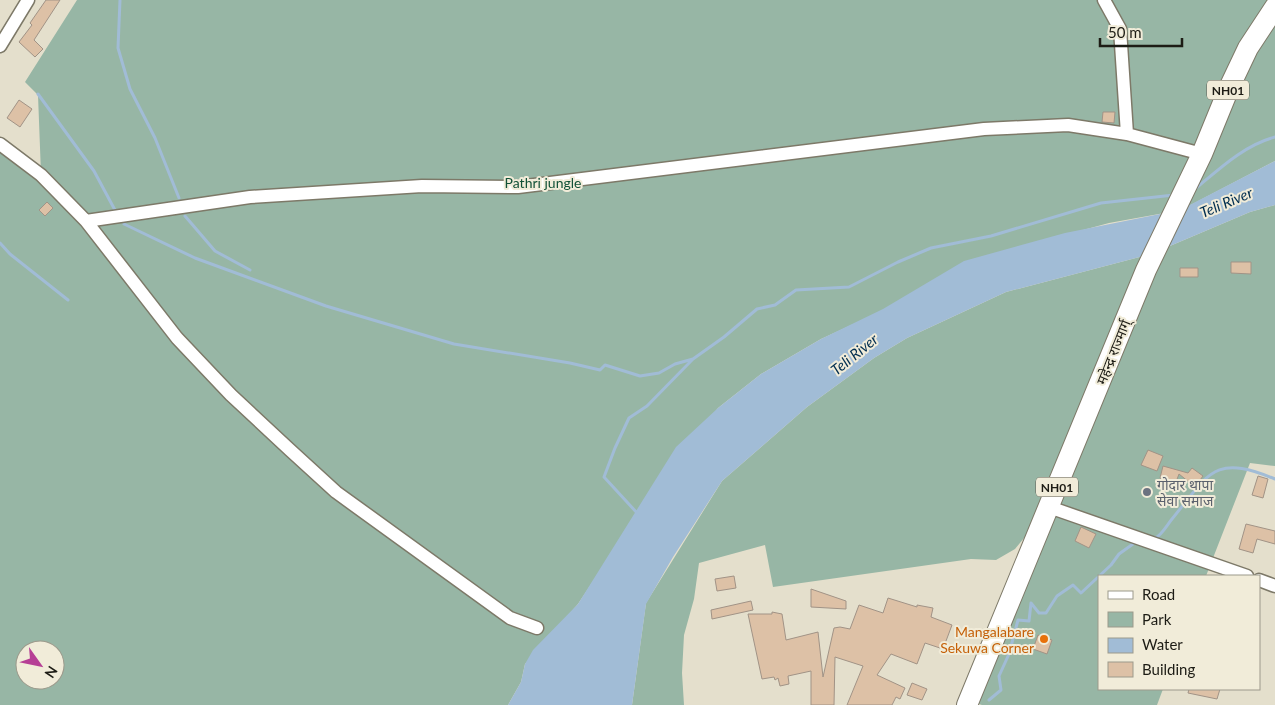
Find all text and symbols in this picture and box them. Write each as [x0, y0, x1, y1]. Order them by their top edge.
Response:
scale bar [1100, 15, 1182, 47]
text: 50 m [1108, 23, 1142, 41]
road number: NH01 [1207, 80, 1249, 100]
park label: Pathri jungle [505, 174, 581, 191]
water label: Teli River [1197, 183, 1256, 221]
street label: महेन्द्र राज्मार्ग् [1092, 315, 1136, 388]
water label: Teli River [827, 329, 882, 378]
place label: गोदार थापा सेवा समाज [1157, 476, 1214, 509]
road number: NH01 [1036, 478, 1078, 497]
marker: गोदार थापा सेवा समाज [1141, 486, 1153, 498]
legend [1098, 575, 1260, 690]
text: Road [1142, 585, 1175, 603]
text: Park [1142, 610, 1172, 628]
place label: Mangalabare Sekuwa Corner [940, 623, 1034, 656]
marker: Mangalabare Sekuwa Corner [1038, 633, 1050, 645]
text: Water [1142, 635, 1183, 653]
north arrow [15, 640, 65, 690]
text: Building [1142, 660, 1195, 678]
text: N [41, 663, 61, 682]

